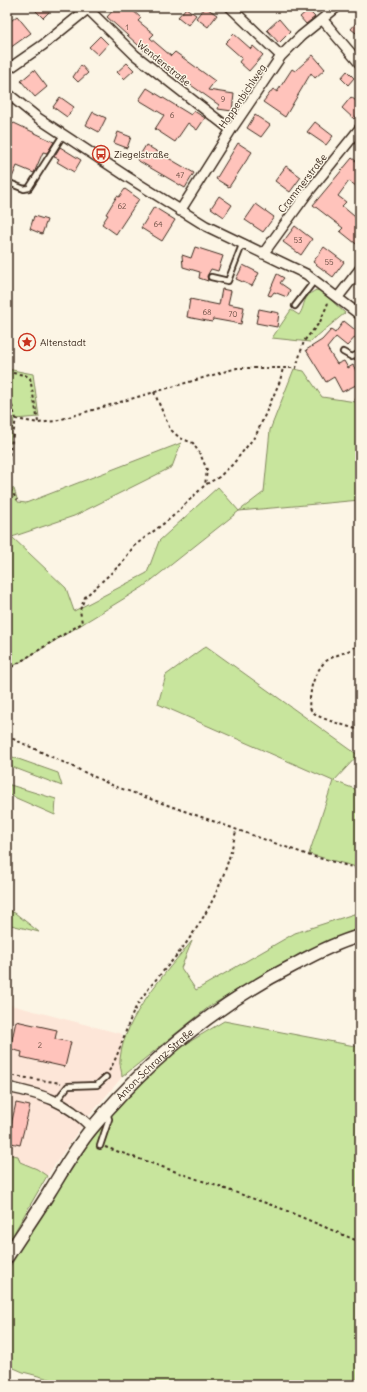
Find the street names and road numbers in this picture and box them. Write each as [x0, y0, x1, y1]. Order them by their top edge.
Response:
street label: Wendenstraße [134, 38, 193, 89]
street label: Hoppenbichlweg [216, 62, 269, 131]
street label: Crammerstraße [275, 151, 330, 216]
street label: Anton-Schranz-Straße [113, 1026, 196, 1103]

